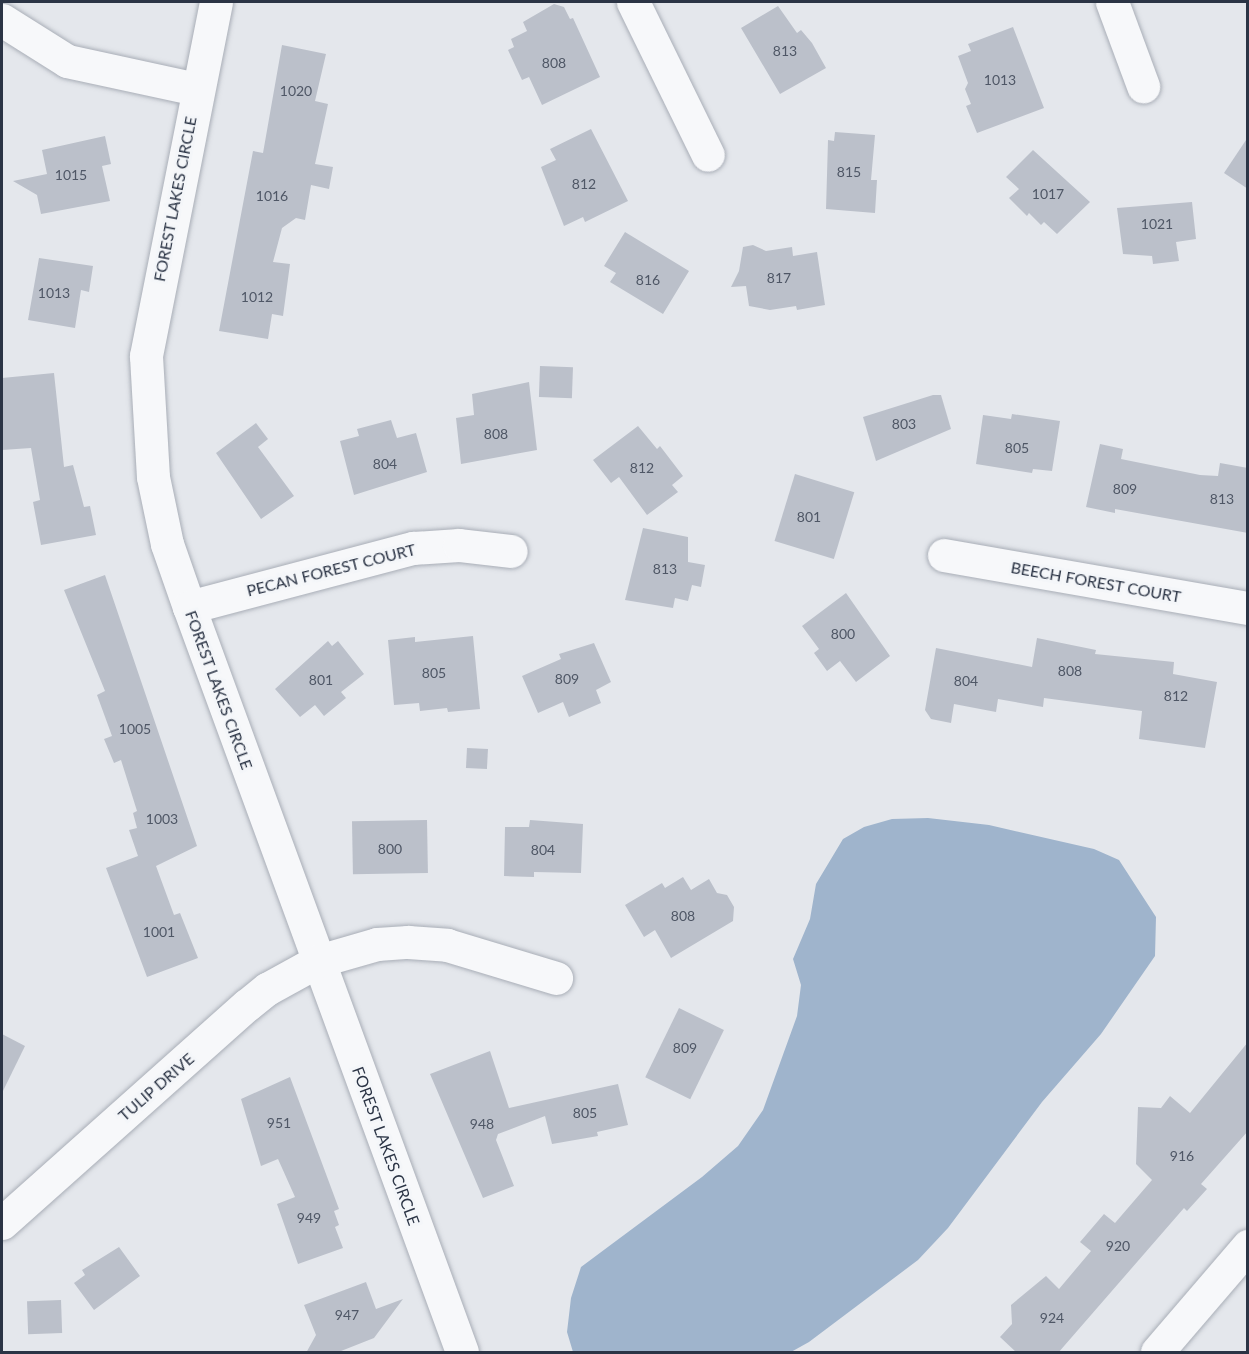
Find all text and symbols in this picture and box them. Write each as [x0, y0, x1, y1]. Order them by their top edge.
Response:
house number: 813 [773, 43, 797, 59]
house number: 808 [542, 55, 566, 71]
house number: 1013 [984, 72, 1016, 88]
house number: 1020 [280, 83, 312, 99]
street label: FOREST LAKES CIRCLE [150, 115, 200, 283]
house number: 815 [837, 164, 861, 180]
house number: 1015 [55, 167, 87, 183]
house number: 812 [572, 176, 596, 192]
house number: 1017 [1032, 186, 1064, 202]
house number: 1016 [256, 188, 288, 204]
house number: 1021 [1141, 216, 1173, 232]
house number: 817 [767, 270, 791, 286]
house number: 816 [636, 272, 660, 288]
house number: 1013 [38, 285, 70, 301]
house number: 1012 [241, 289, 273, 305]
house number: 803 [892, 416, 916, 432]
house number: 808 [484, 426, 508, 442]
house number: 805 [1005, 440, 1029, 456]
house number: 804 [373, 456, 397, 472]
house number: 812 [630, 460, 654, 476]
house number: 809 [1113, 481, 1137, 497]
house number: 813 [1210, 491, 1234, 507]
house number: 801 [797, 509, 821, 525]
street label: PECAN FOREST COURT [244, 540, 418, 600]
street label: BEECH FOREST COURT [1009, 558, 1183, 606]
house number: 813 [653, 561, 677, 577]
street label: FOREST LAKES CIRCLE [181, 608, 257, 772]
house number: 800 [831, 626, 855, 642]
house number: 808 [1058, 663, 1082, 679]
house number: 805 [422, 665, 446, 681]
house number: 809 [555, 671, 579, 687]
house number: 801 [309, 672, 333, 688]
house number: 804 [954, 673, 978, 689]
house number: 812 [1164, 688, 1188, 704]
house number: 1005 [119, 721, 151, 737]
house number: 1003 [146, 811, 178, 827]
house number: 800 [378, 841, 402, 857]
house number: 804 [531, 842, 555, 858]
house number: 808 [671, 908, 695, 924]
house number: 1001 [143, 924, 175, 940]
house number: 809 [673, 1040, 697, 1056]
street label: TULIP DRIVE [114, 1049, 198, 1125]
street label: FOREST LAKES CIRCLE [348, 1064, 424, 1228]
house number: 805 [573, 1105, 597, 1121]
house number: 951 [267, 1115, 291, 1131]
house number: 948 [470, 1116, 494, 1132]
house number: 916 [1170, 1148, 1194, 1164]
house number: 949 [297, 1210, 321, 1226]
house number: 920 [1106, 1238, 1130, 1254]
house number: 947 [335, 1307, 359, 1323]
house number: 924 [1040, 1310, 1064, 1326]

